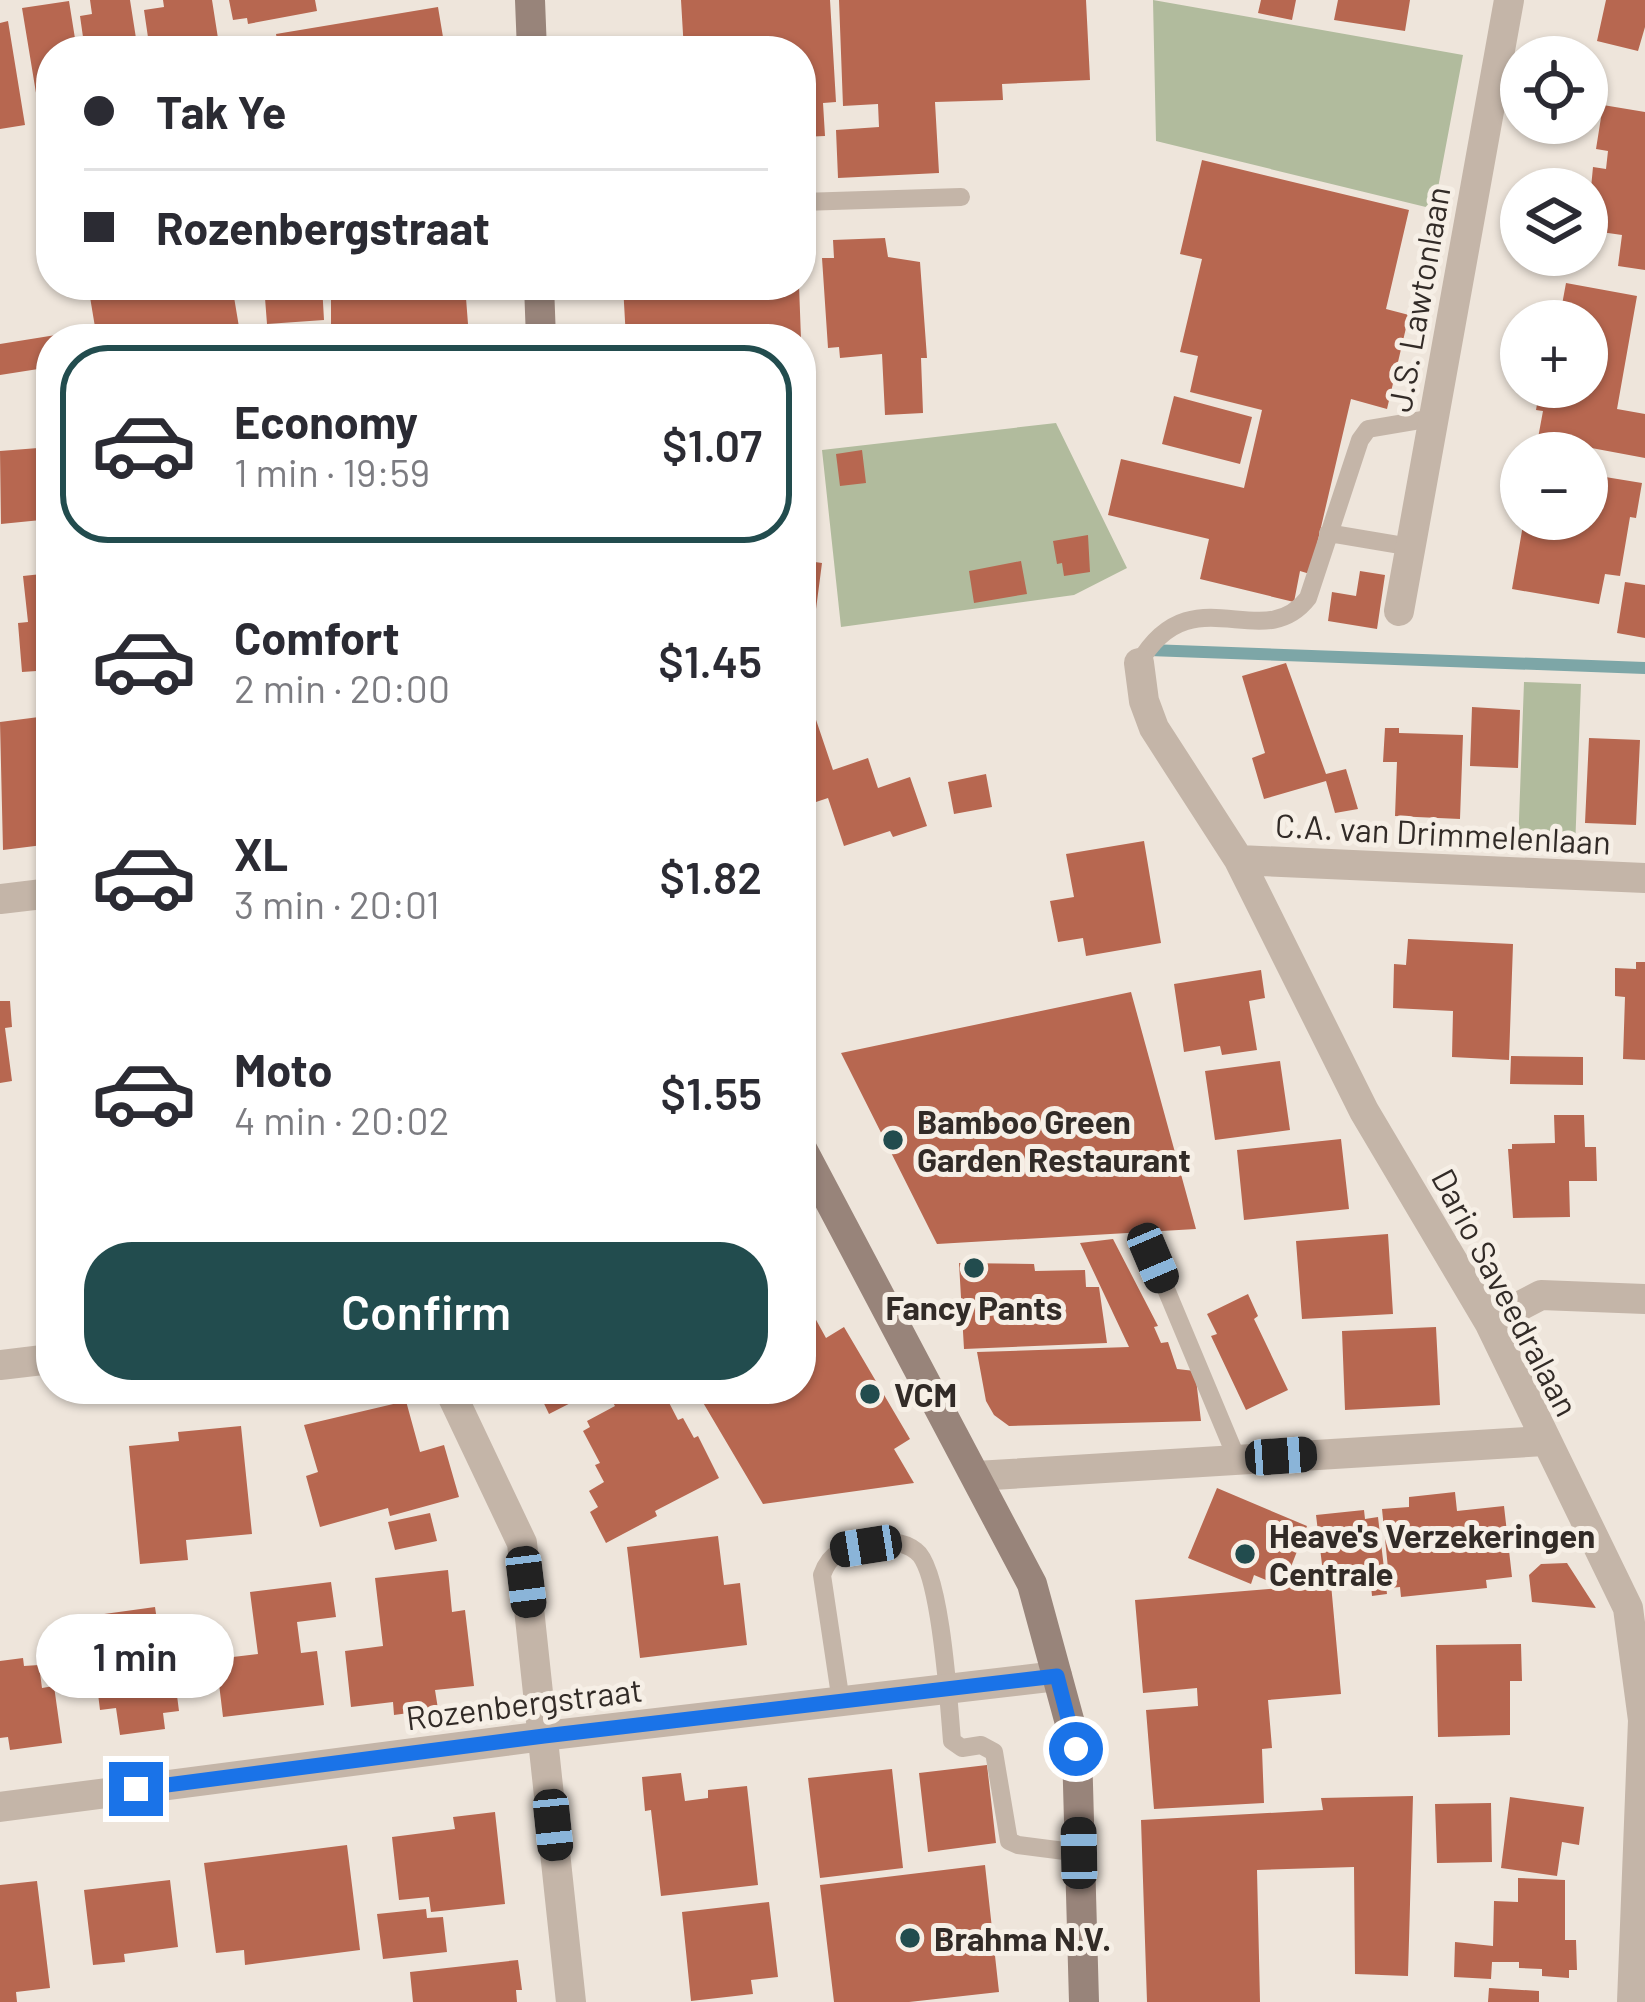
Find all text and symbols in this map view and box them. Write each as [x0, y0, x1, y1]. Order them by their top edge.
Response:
map controls [1500, 36, 1608, 540]
button: locate [1500, 36, 1608, 144]
text: Tak Ye [156, 84, 286, 138]
button: layers [1500, 168, 1608, 276]
street label: J.S. Lawtonlaan [1379, 183, 1457, 415]
text: Rozenbergstraat [156, 200, 490, 254]
button: + [1500, 300, 1608, 408]
icon: car [90, 390, 198, 498]
text: Economy [234, 394, 418, 448]
text: $1.07 [662, 417, 762, 471]
button: − [1500, 432, 1608, 540]
text: 1 min · 19:59 [234, 448, 430, 495]
icon: car [90, 606, 198, 714]
text: Comfort [234, 610, 400, 664]
text: $1.45 [658, 633, 762, 687]
text: 2 min · 20:00 [234, 664, 450, 711]
street label: C.A. van Drimmelenlaan [1274, 804, 1612, 862]
icon: car [90, 822, 198, 930]
text: XL [234, 826, 288, 880]
text: $1.82 [660, 849, 762, 903]
text: 3 min · 20:01 [234, 880, 440, 927]
icon: car [90, 1038, 198, 1146]
text: Moto [234, 1042, 332, 1096]
text: $1.55 [661, 1065, 762, 1119]
text: 4 min · 20:02 [234, 1096, 449, 1143]
place label: Bamboo Green Garden Restaurant [917, 1101, 1191, 1179]
marker: Bamboo Green Garden Restaurant [880, 1127, 906, 1153]
street label: Dario Saveedralaan [1424, 1162, 1588, 1422]
car [1122, 1218, 1184, 1298]
button: Confirm [84, 1242, 768, 1380]
marker: Fancy Pants [961, 1255, 987, 1281]
place label: Fancy Pants [886, 1287, 1062, 1327]
place label: VCM [894, 1374, 957, 1414]
marker: VCM [857, 1381, 883, 1407]
car [1244, 1436, 1318, 1476]
place label: Heave's Verzekeringen Centrale [1269, 1515, 1595, 1593]
car [828, 1523, 904, 1569]
marker: Heave's Verzekeringen Centrale [1232, 1541, 1258, 1567]
car [504, 1544, 548, 1620]
callout: 1 min [37, 1615, 235, 1699]
text: 1 min [92, 1632, 178, 1679]
street label: Rozenbergstraat [403, 1669, 645, 1737]
route start [1049, 1722, 1103, 1776]
route end [109, 1762, 163, 1816]
car [531, 1787, 575, 1863]
car [1060, 1817, 1098, 1889]
place label: Brahma N.V. [934, 1918, 1111, 1958]
marker: Brahma N.V. [897, 1925, 923, 1951]

